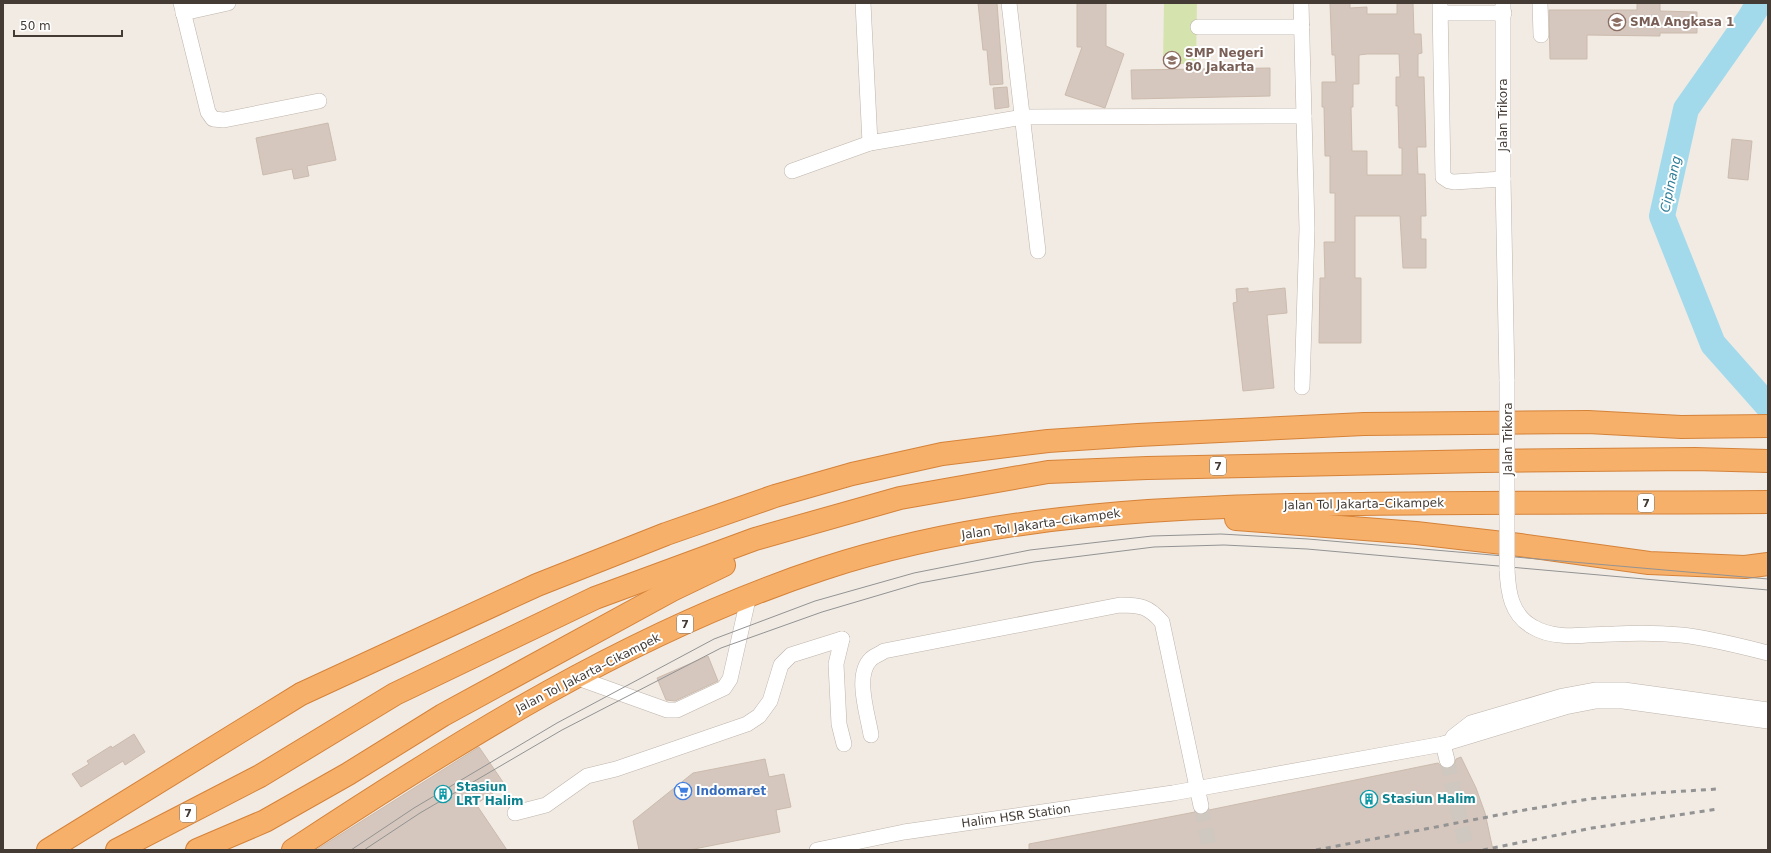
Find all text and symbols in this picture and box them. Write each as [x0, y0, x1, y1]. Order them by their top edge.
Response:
scale bar [14, 12, 122, 38]
school or university icon: SMA Angkasa 1 [1607, 12, 1627, 32]
place label: SMA Angkasa 1 [1630, 15, 1734, 29]
text: 50 m [20, 19, 51, 33]
place label: SMP Negeri 80 Jakarta [1185, 46, 1264, 74]
school or university icon: SMP Negeri 80 Jakarta [1162, 50, 1182, 70]
street label: Jalan Trikora [1496, 79, 1510, 152]
water label: Cipinang [1657, 155, 1684, 214]
street label: Jalan Trikora [1501, 403, 1515, 476]
road number: 7 [1210, 457, 1226, 475]
road number: 7 [1638, 494, 1654, 512]
street label: Jalan Tol Jakarta–Cikampek [1283, 496, 1444, 512]
street label: Jalan Tol Jakarta–Cikampek [960, 506, 1121, 542]
road number: 7 [677, 615, 693, 633]
street label: Jalan Tol Jakarta–Cikampek [513, 630, 663, 716]
place label: Stasiun LRT Halim [456, 780, 524, 808]
supermarket icon: Indomaret [673, 781, 693, 801]
building icon: Stasiun LRT Halim [433, 784, 453, 804]
place label: Indomaret [696, 784, 767, 798]
building icon: Stasiun Halim [1359, 789, 1379, 809]
place label: Stasiun Halim [1382, 792, 1476, 806]
street label: Halim HSR Station [961, 801, 1071, 831]
road number: 7 [180, 804, 196, 822]

